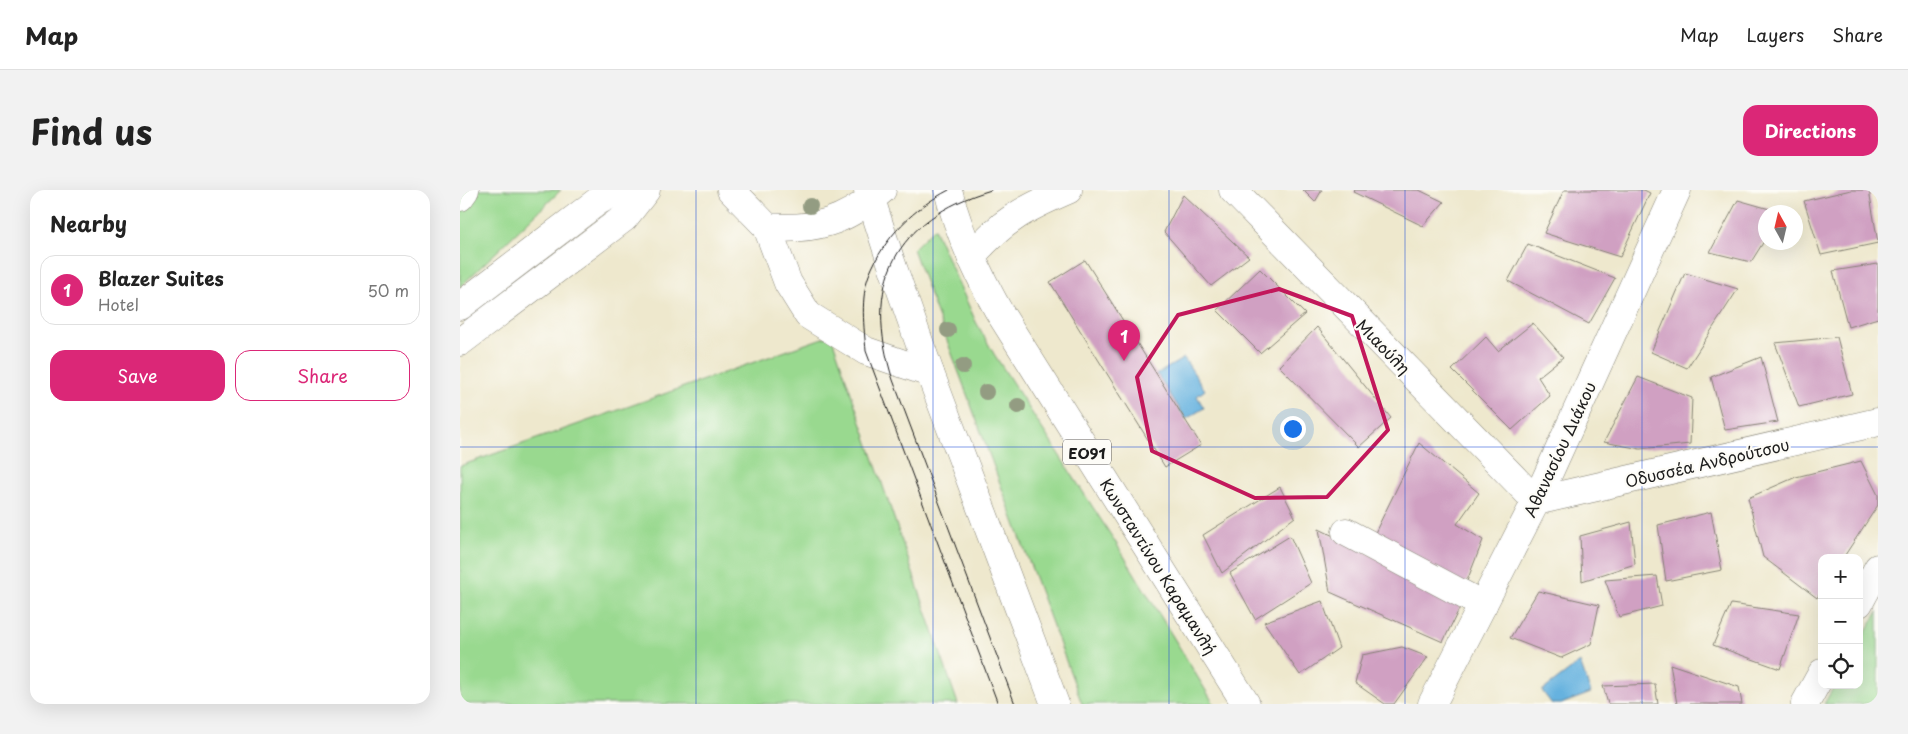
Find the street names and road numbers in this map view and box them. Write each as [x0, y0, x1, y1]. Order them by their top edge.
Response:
street label: Μιαούλη [1352, 313, 1416, 379]
street label: Αθανασίου Διάκου [1517, 377, 1601, 521]
street label: Οδυσσέα Ανδρούτσου [1622, 431, 1792, 493]
road number: ΕΟ91 [1063, 440, 1111, 464]
street label: Κωνσταντίνου Καραμανλή [1095, 473, 1223, 659]

